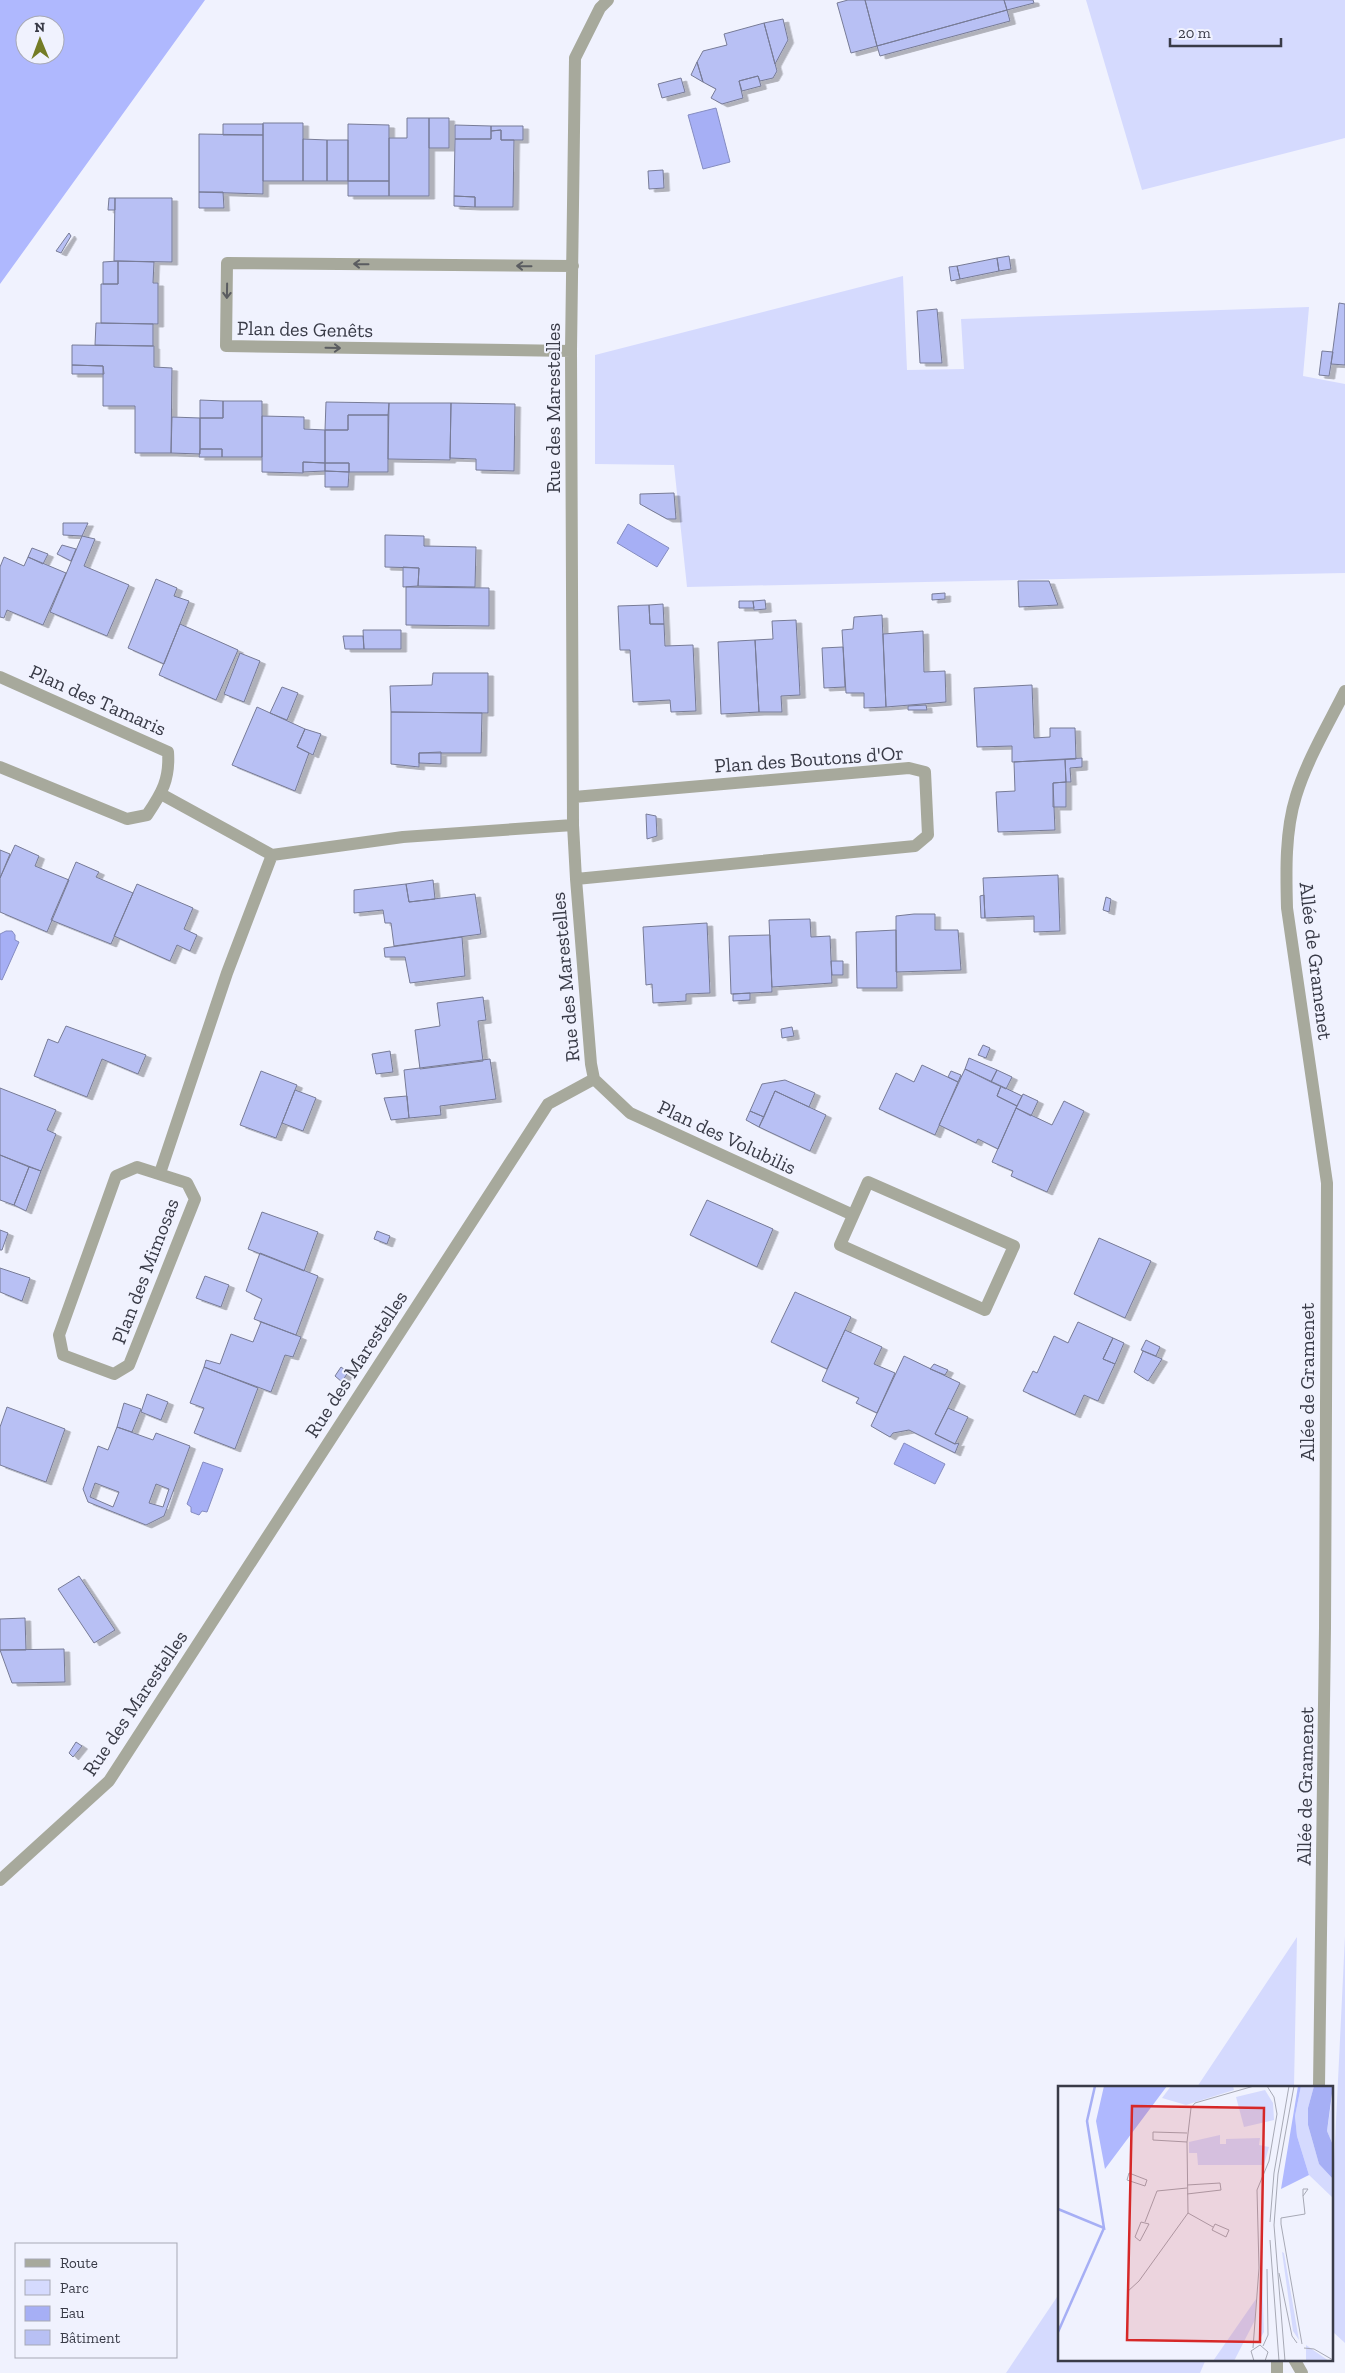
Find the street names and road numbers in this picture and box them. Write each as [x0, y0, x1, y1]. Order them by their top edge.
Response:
street label: Plan des Genêts [237, 316, 373, 342]
street label: Rue des Marestelles [541, 323, 565, 493]
street label: Plan des Tamaris [26, 659, 170, 741]
street label: Plan des Boutons d'Or [714, 740, 904, 778]
street label: Allée de Gramenet [1294, 881, 1338, 1042]
street label: Rue des Marestelles [546, 891, 584, 1063]
street label: Plan des Volubilis [654, 1094, 800, 1180]
street label: Plan des Mimosas [106, 1195, 184, 1347]
street label: Rue des Marestelles [300, 1286, 412, 1442]
street label: Allée de Gramenet [1295, 1302, 1319, 1461]
street label: Rue des Marestelles [77, 1626, 193, 1780]
street label: Allée de Gramenet [1292, 1706, 1318, 1866]

